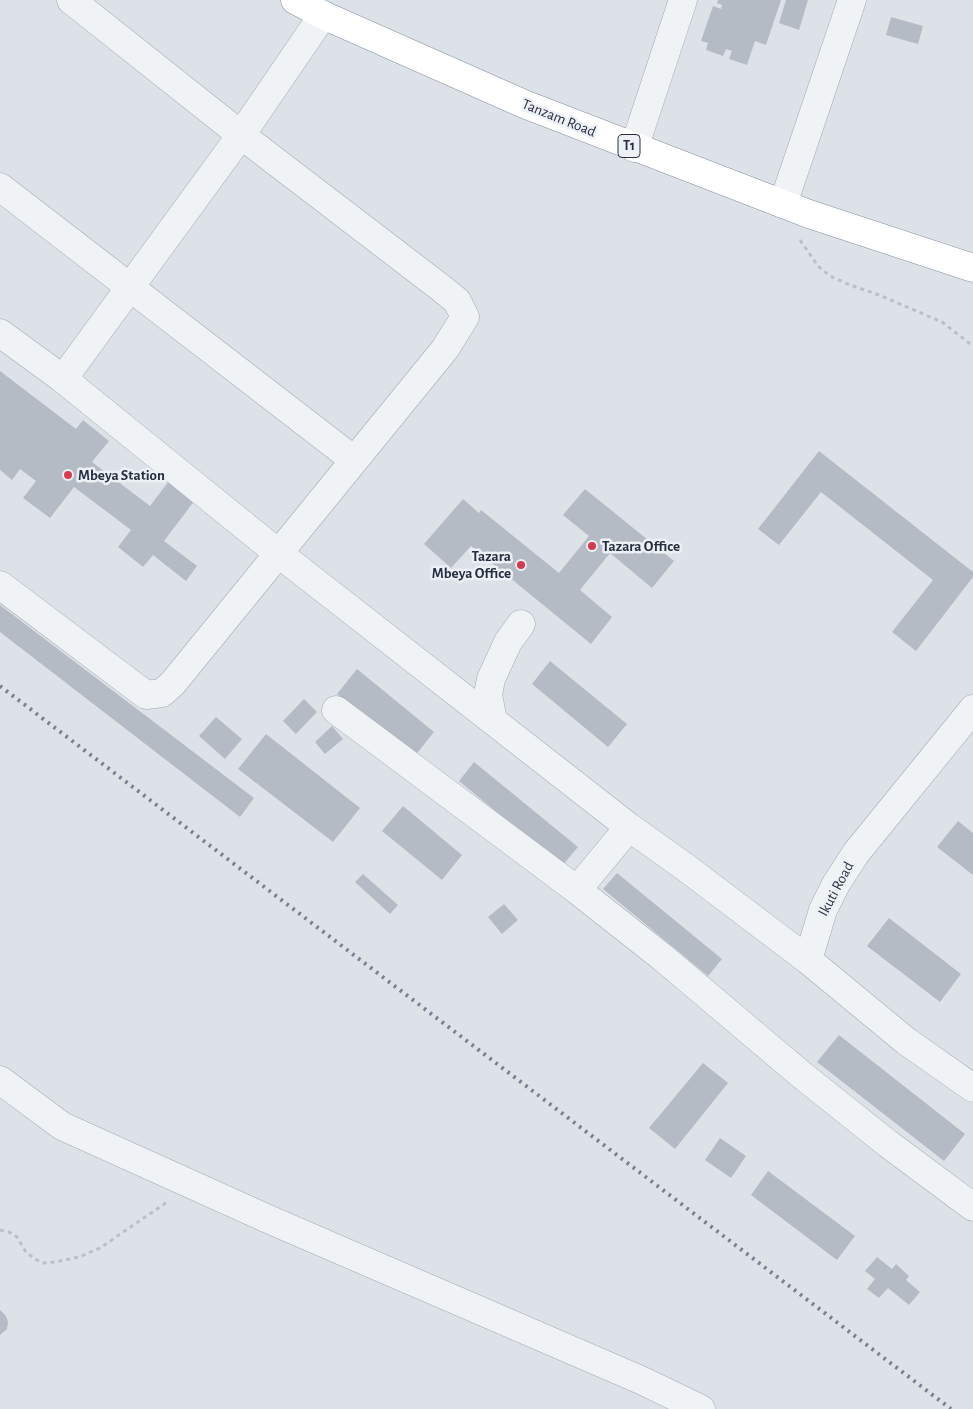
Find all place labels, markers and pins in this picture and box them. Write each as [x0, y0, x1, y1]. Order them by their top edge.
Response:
place label: Mbeya Station [78, 466, 165, 484]
marker: Mbeya Station [62, 469, 74, 481]
place label: Tazara Office [602, 537, 680, 555]
marker: Tazara Office [586, 540, 598, 552]
place label: Tazara Mbeya Office [432, 547, 511, 582]
marker: Tazara Mbeya Office [515, 559, 527, 571]

